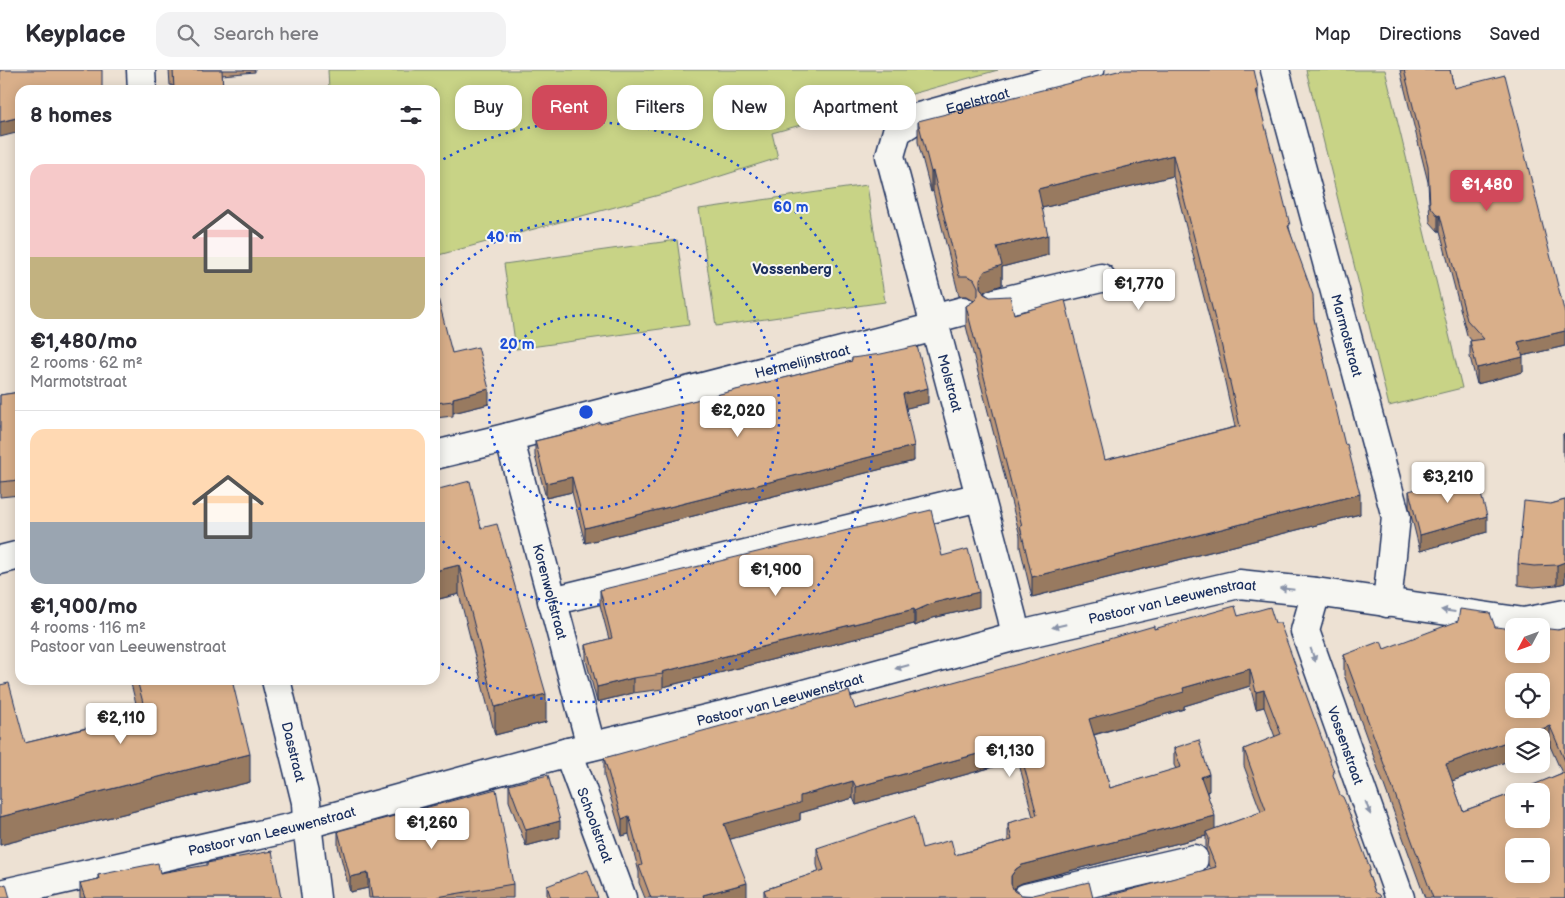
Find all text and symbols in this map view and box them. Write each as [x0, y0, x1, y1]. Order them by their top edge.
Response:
search box [156, 12, 506, 57]
text: Keyplace [25, 20, 126, 49]
icon: search [174, 21, 202, 49]
text: Search here [214, 23, 319, 46]
text: Map [1315, 24, 1351, 45]
text: Directions [1379, 24, 1461, 45]
text: Saved [1489, 24, 1540, 45]
street label: Egelstraat [944, 84, 1012, 118]
chip: Buy [455, 85, 522, 130]
chip: Rent [532, 85, 607, 130]
chip: Filters [617, 85, 703, 130]
chip: New [713, 85, 785, 130]
chip: Apartment [795, 85, 916, 130]
icon: filters [397, 101, 425, 129]
text: 8 homes [30, 103, 112, 128]
pin: €1,480 [1446, 170, 1528, 212]
text: €1,480 [1461, 176, 1513, 195]
icon: home [183, 196, 273, 286]
text: 60 m [773, 198, 809, 217]
text: 40 m [486, 228, 522, 247]
district label: Vossenberg [752, 260, 832, 279]
pin: €1,770 [1098, 268, 1180, 311]
text: €1,770 [1114, 275, 1164, 294]
street label: Marmotstraat [1327, 292, 1366, 379]
text: €1,480/mo [30, 329, 137, 354]
text: 20 m [500, 335, 535, 354]
street label: Hermelijnstraat [753, 341, 852, 382]
street label: Molstraat [934, 352, 966, 415]
text: 2 rooms · 62 m² [30, 354, 143, 373]
text: Marmotstraat [30, 373, 127, 392]
pin: €2,020 [697, 396, 779, 438]
text: €2,020 [711, 402, 765, 421]
centre of rings [577, 403, 595, 421]
icon: home [183, 462, 273, 552]
pin: €3,210 [1407, 462, 1489, 504]
text: €3,210 [1423, 468, 1473, 487]
street label: Korenwolfstraat [529, 542, 571, 642]
pin: €1,900 [735, 554, 817, 597]
text: €1,900 [750, 561, 802, 580]
street label: Pastoor van Leeuwenstraat [1087, 576, 1258, 628]
one-way arrow [1278, 585, 1294, 593]
text: €1,900/mo [30, 594, 138, 619]
one-way arrow [1439, 607, 1455, 615]
north arrow [1505, 618, 1550, 662]
map controls [1505, 618, 1550, 883]
text: 4 rooms · 116 m² [30, 619, 146, 638]
one-way arrow [1052, 622, 1067, 630]
text: Pastoor van Leeuwenstraat [30, 638, 226, 657]
one-way arrow [1310, 648, 1317, 663]
one-way arrow [894, 663, 910, 671]
street label: Pastoor van Leeuwenstraat [695, 670, 866, 730]
button: locate [1505, 673, 1550, 718]
pin: €2,110 [80, 702, 162, 745]
street label: Vossenstraat [1324, 704, 1367, 788]
text: €2,110 [97, 709, 145, 728]
street label: Dasstraat [278, 720, 309, 784]
button: layers [1505, 728, 1550, 773]
pin: €1,130 [969, 736, 1051, 778]
text: €1,130 [986, 742, 1034, 761]
button: + [1505, 783, 1550, 828]
street label: Schoolstraat [573, 785, 616, 866]
one-way arrow [1365, 801, 1372, 816]
street label: Pastoor van Leeuwenstraat [186, 803, 358, 860]
pin: €1,260 [391, 808, 473, 850]
text: €1,260 [406, 814, 458, 833]
button: − [1505, 838, 1550, 883]

